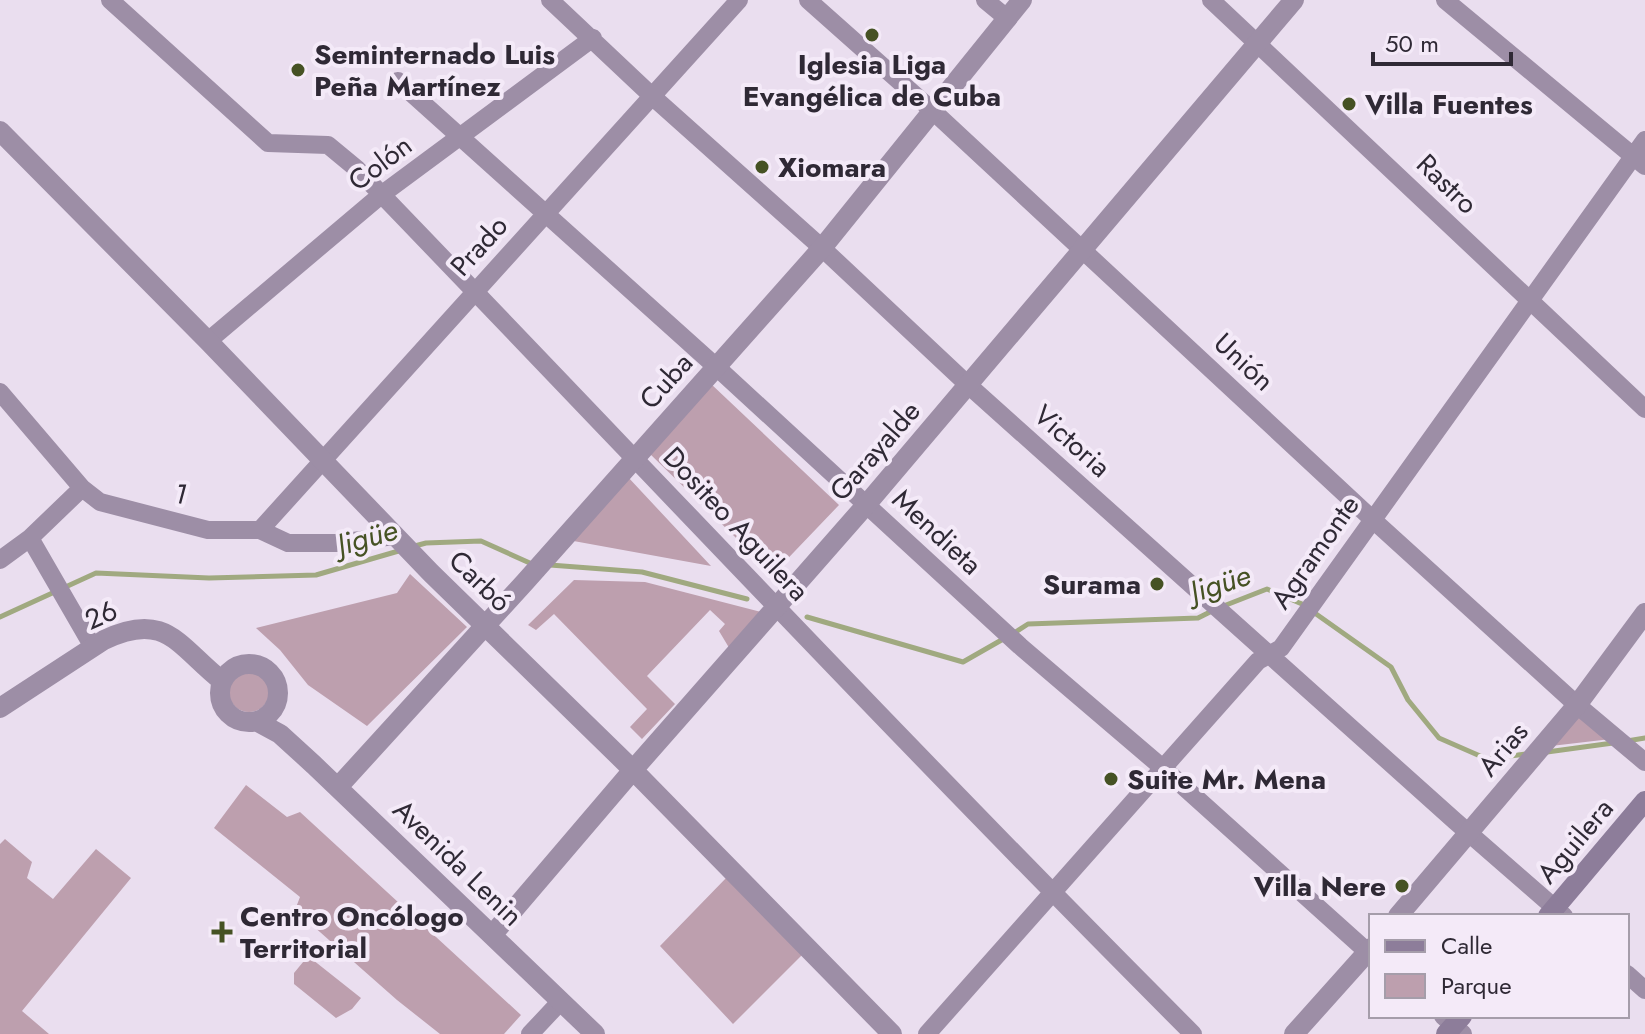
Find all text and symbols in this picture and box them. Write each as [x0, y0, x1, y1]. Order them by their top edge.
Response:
scale bar [1373, 16, 1511, 66]
marker: Iglesia Liga Evangélica de Cuba [863, 26, 881, 44]
text: 50 m [1385, 26, 1439, 61]
place label: Seminternado Luis Peña Martínez [314, 34, 555, 107]
place label: Iglesia Liga Evangélica de Cuba [743, 44, 1001, 117]
marker: Seminternado Luis Peña Martínez [289, 61, 307, 79]
place label: Villa Fuentes [1364, 84, 1533, 125]
marker: Villa Fuentes [1340, 95, 1358, 113]
street label: Colón [339, 125, 421, 201]
street label: Rastro [1407, 144, 1487, 224]
place label: Xiomara [778, 147, 886, 188]
marker: Xiomara [753, 158, 771, 176]
street label: Prado [441, 207, 517, 285]
street label: Unión [1205, 323, 1283, 401]
street label: Cuba [630, 344, 702, 418]
street label: Garayalde [820, 392, 930, 510]
street label: Victoria [1024, 395, 1120, 487]
street label: Dositeo Aguilera [653, 438, 819, 610]
street label: 1 [170, 473, 192, 515]
street label: Mendieta [883, 480, 991, 584]
street label: Agramonte [1261, 487, 1369, 617]
water label: Jigüe [327, 508, 402, 568]
street label: Carbó [439, 541, 521, 621]
water label: Jigüe [1179, 553, 1256, 614]
place label: Surama [1043, 564, 1141, 605]
marker: Surama [1148, 575, 1166, 593]
street label: 26 [78, 590, 124, 640]
street label: Arias [1468, 713, 1538, 785]
place label: Suite Mr. Mena [1127, 759, 1326, 800]
marker: Suite Mr. Mena [1102, 770, 1120, 788]
street label: Aguilera [1527, 789, 1623, 893]
street label: Avenida Lenin [384, 790, 532, 936]
place label: Villa Nere [1253, 866, 1386, 907]
marker: Villa Nere [1393, 877, 1411, 895]
place label: Centro Oncólogo Territorial [240, 896, 464, 969]
legend [1369, 914, 1629, 1018]
marker: Centro Oncólogo Territorial [211, 921, 233, 943]
text: Calle [1441, 928, 1492, 963]
text: Parque [1441, 968, 1512, 1003]

